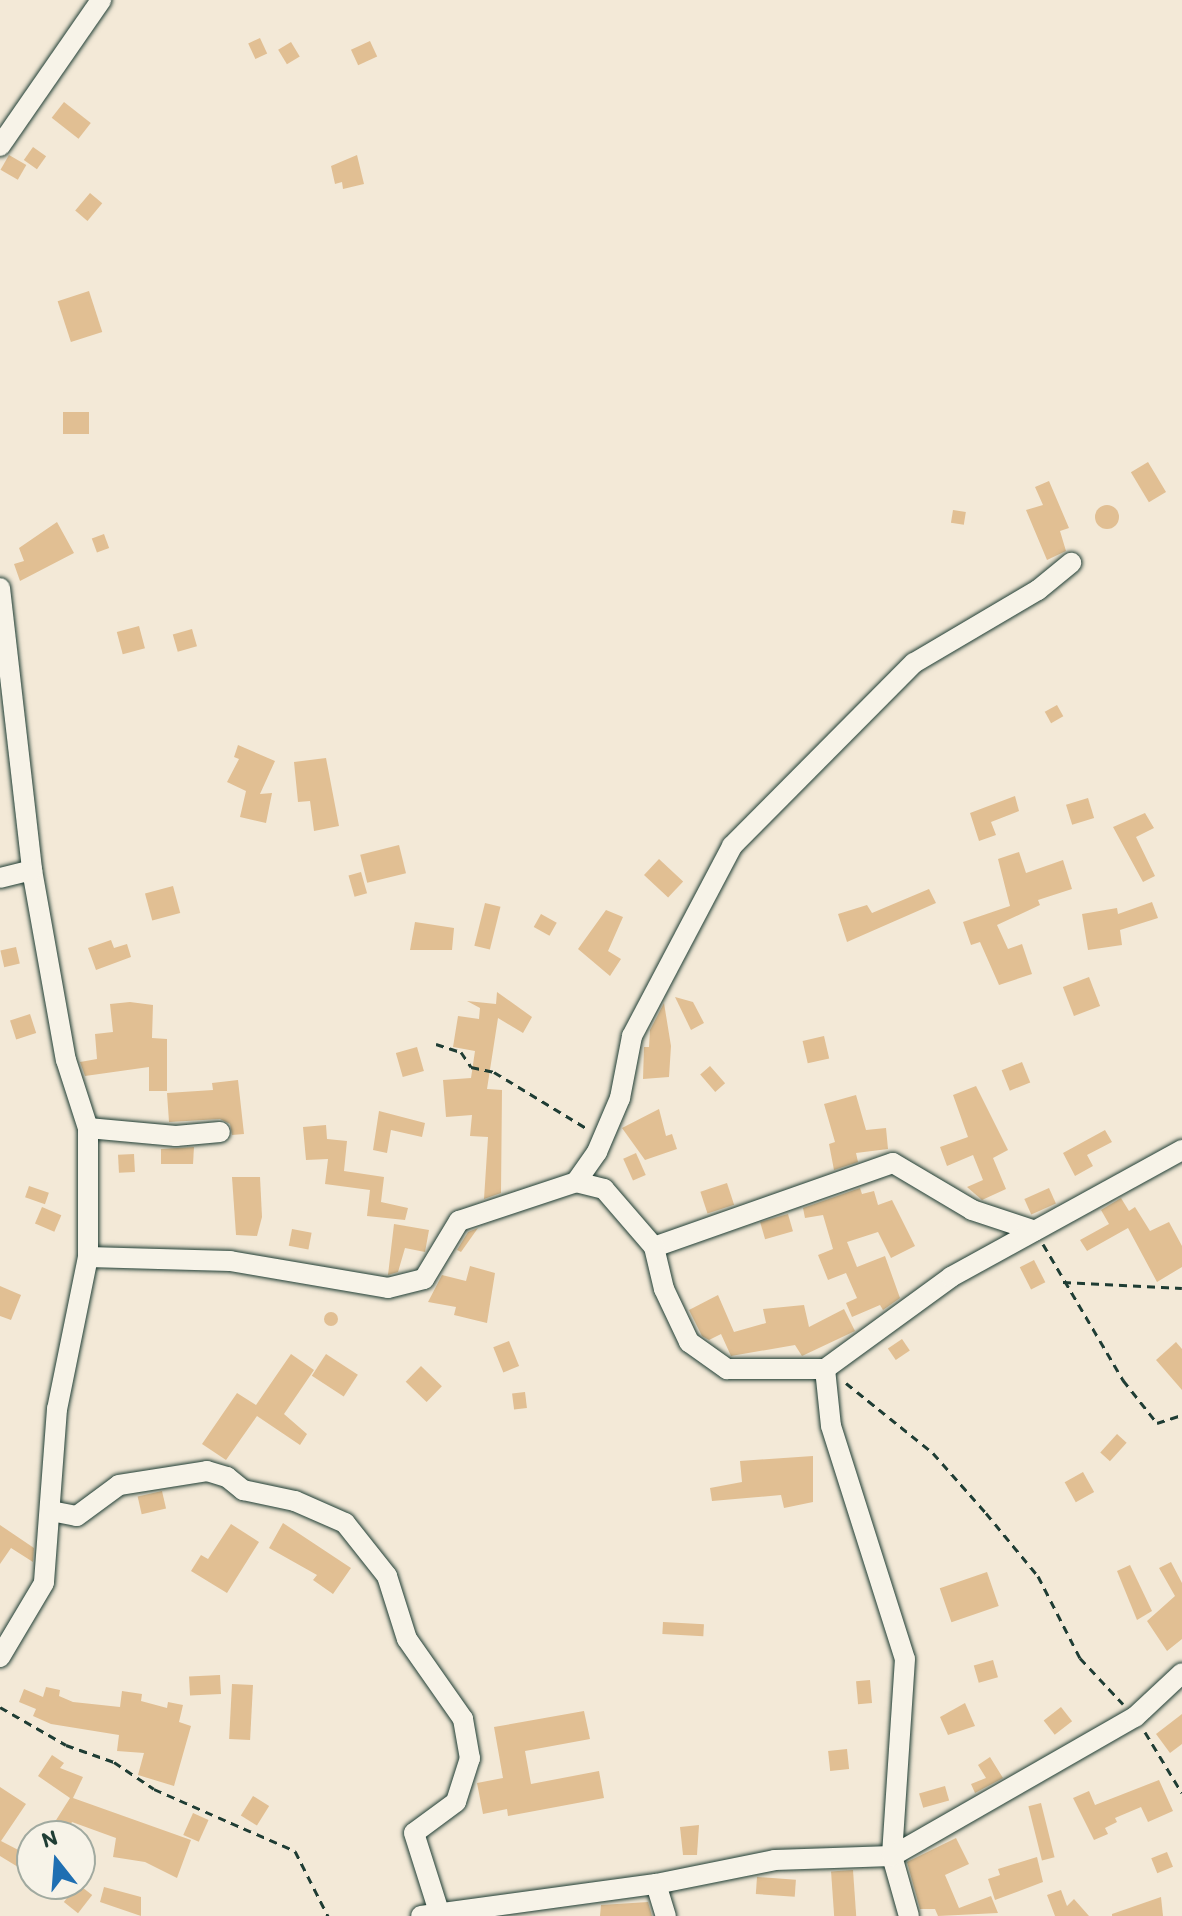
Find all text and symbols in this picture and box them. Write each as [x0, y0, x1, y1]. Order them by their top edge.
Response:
north arrow [16, 1820, 96, 1900]
text: N [38, 1823, 60, 1854]

